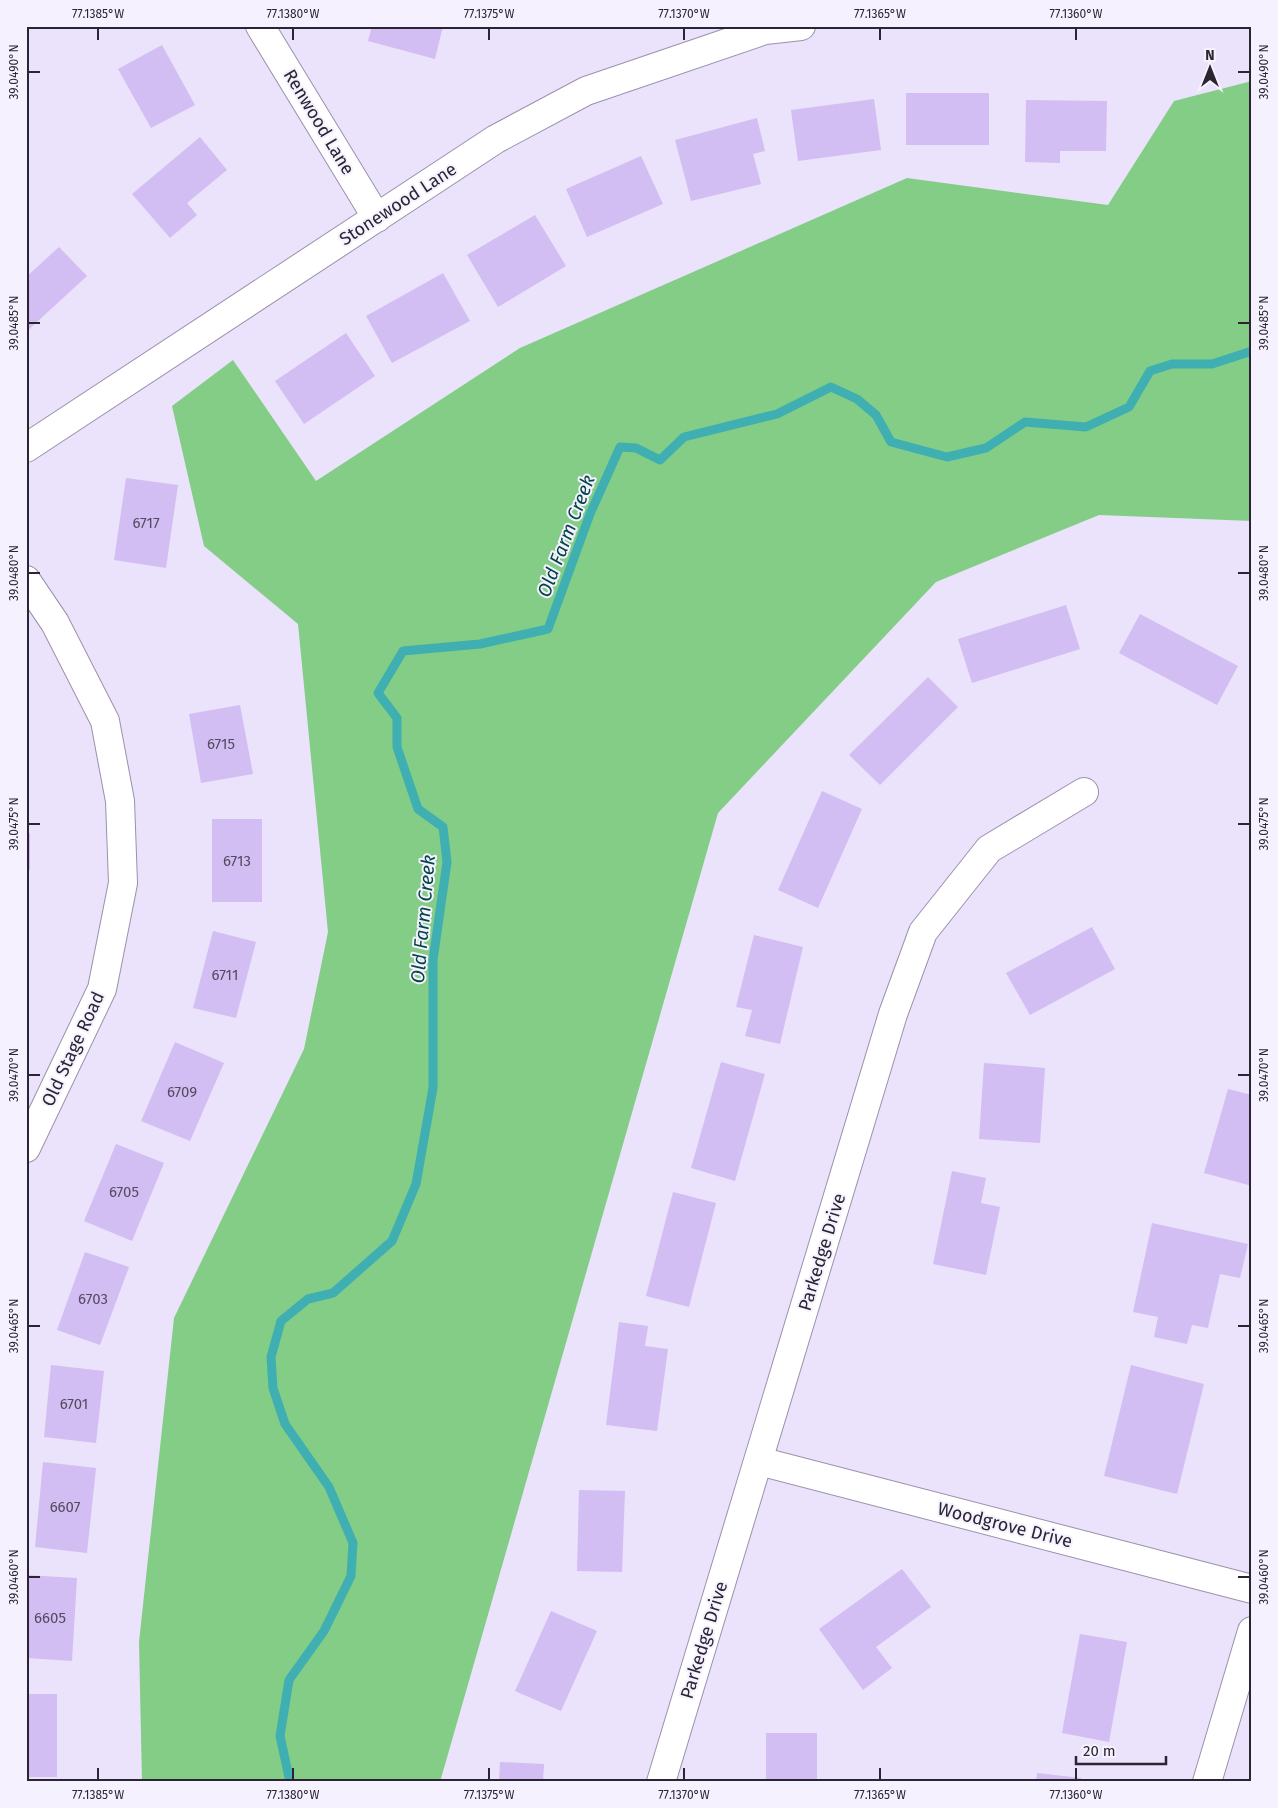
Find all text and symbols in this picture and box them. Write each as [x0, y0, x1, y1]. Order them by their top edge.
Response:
text: 77.1385°W [72, 7, 124, 21]
text: 77.1380°W [266, 7, 320, 21]
text: 77.1375°W [464, 7, 514, 21]
text: 77.1370°W [658, 7, 710, 21]
text: 77.1365°W [854, 7, 906, 21]
text: 77.1360°W [1050, 7, 1102, 21]
north arrow [1186, 42, 1236, 92]
text: 39.0490°N [7, 44, 21, 100]
text: 39.0490°N [1257, 44, 1271, 100]
text: N [1205, 47, 1215, 64]
street label: Renwood Lane [279, 65, 359, 179]
street label: Stonewood Lane [335, 158, 461, 250]
text: 39.0485°N [7, 296, 21, 350]
text: 39.0485°N [1257, 296, 1271, 350]
water label: Old Farm Creek [532, 472, 600, 600]
house number: 6717 [132, 514, 160, 532]
text: 39.0480°N [7, 545, 21, 601]
text: 39.0480°N [1257, 545, 1271, 601]
house number: 6715 [207, 735, 235, 753]
text: 39.0475°N [7, 797, 21, 851]
text: 39.0475°N [1257, 797, 1271, 851]
house number: 6713 [223, 852, 251, 870]
water label: Old Farm Creek [406, 854, 440, 984]
house number: 6711 [212, 966, 238, 984]
street label: Old Stage Road [37, 988, 109, 1110]
text: 39.0470°N [7, 1048, 21, 1102]
text: 39.0470°N [1257, 1048, 1271, 1102]
house number: 6709 [167, 1083, 197, 1101]
house number: 6705 [109, 1183, 139, 1201]
street label: Parkedge Drive [794, 1191, 850, 1313]
house number: 6703 [78, 1290, 108, 1308]
text: 39.0465°N [7, 1299, 21, 1353]
text: 39.0465°N [1257, 1299, 1271, 1353]
house number: 6701 [60, 1395, 88, 1413]
house number: 6607 [50, 1498, 81, 1516]
street label: Woodgrove Drive [935, 1498, 1075, 1552]
text: 39.0460°N [7, 1549, 21, 1605]
text: 39.0460°N [1257, 1549, 1271, 1605]
street label: Parkedge Drive [676, 1579, 732, 1701]
house number: 6605 [34, 1609, 66, 1627]
scale bar [1076, 1733, 1166, 1765]
text: 20 m [1083, 1742, 1116, 1760]
text: 77.1385°W [72, 1788, 124, 1802]
text: 77.1380°W [266, 1788, 320, 1802]
text: 77.1375°W [464, 1788, 514, 1802]
text: 77.1370°W [658, 1788, 710, 1802]
text: 77.1365°W [854, 1788, 906, 1802]
text: 77.1360°W [1050, 1788, 1102, 1802]

